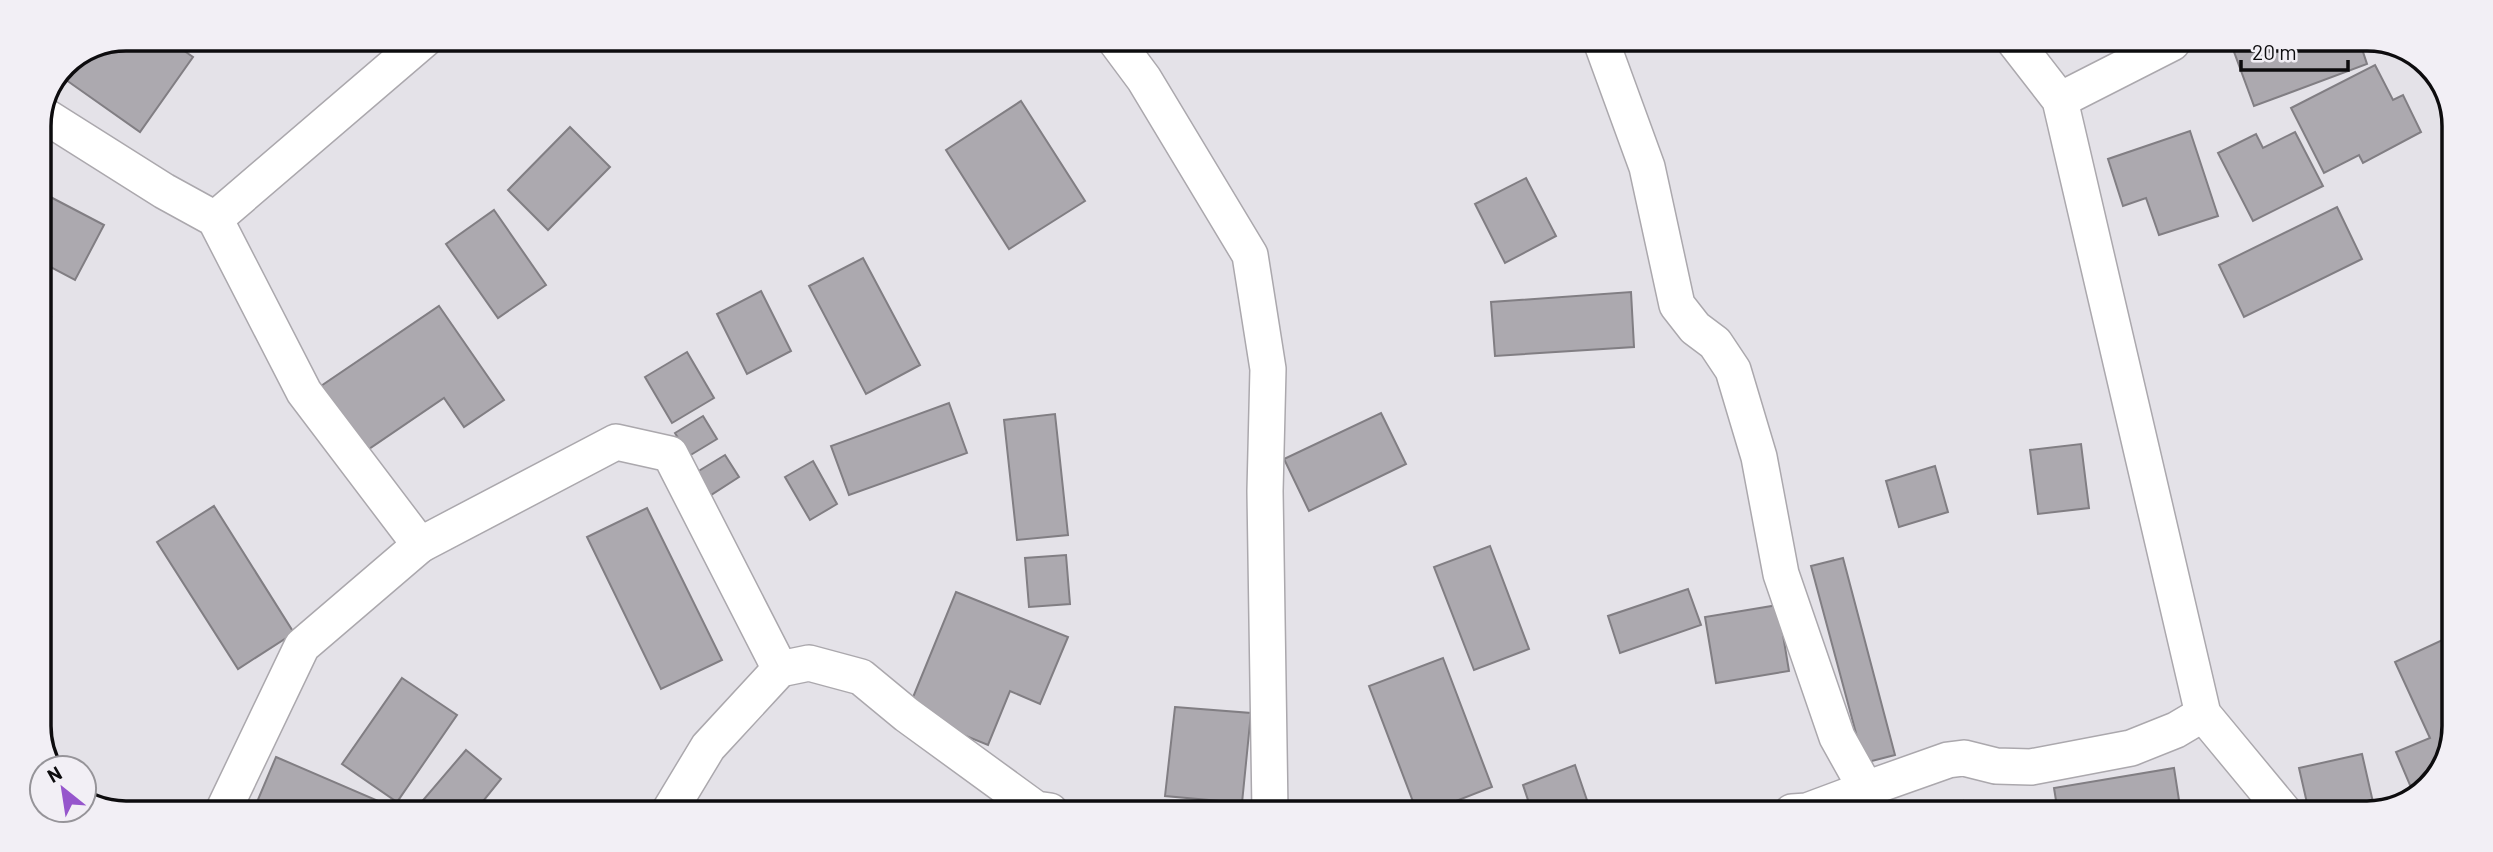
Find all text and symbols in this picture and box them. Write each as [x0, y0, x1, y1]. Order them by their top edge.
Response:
scale bar [2241, 28, 2348, 72]
text: 20 m [2252, 39, 2297, 64]
north arrow [28, 754, 98, 824]
text: N [43, 761, 65, 787]

